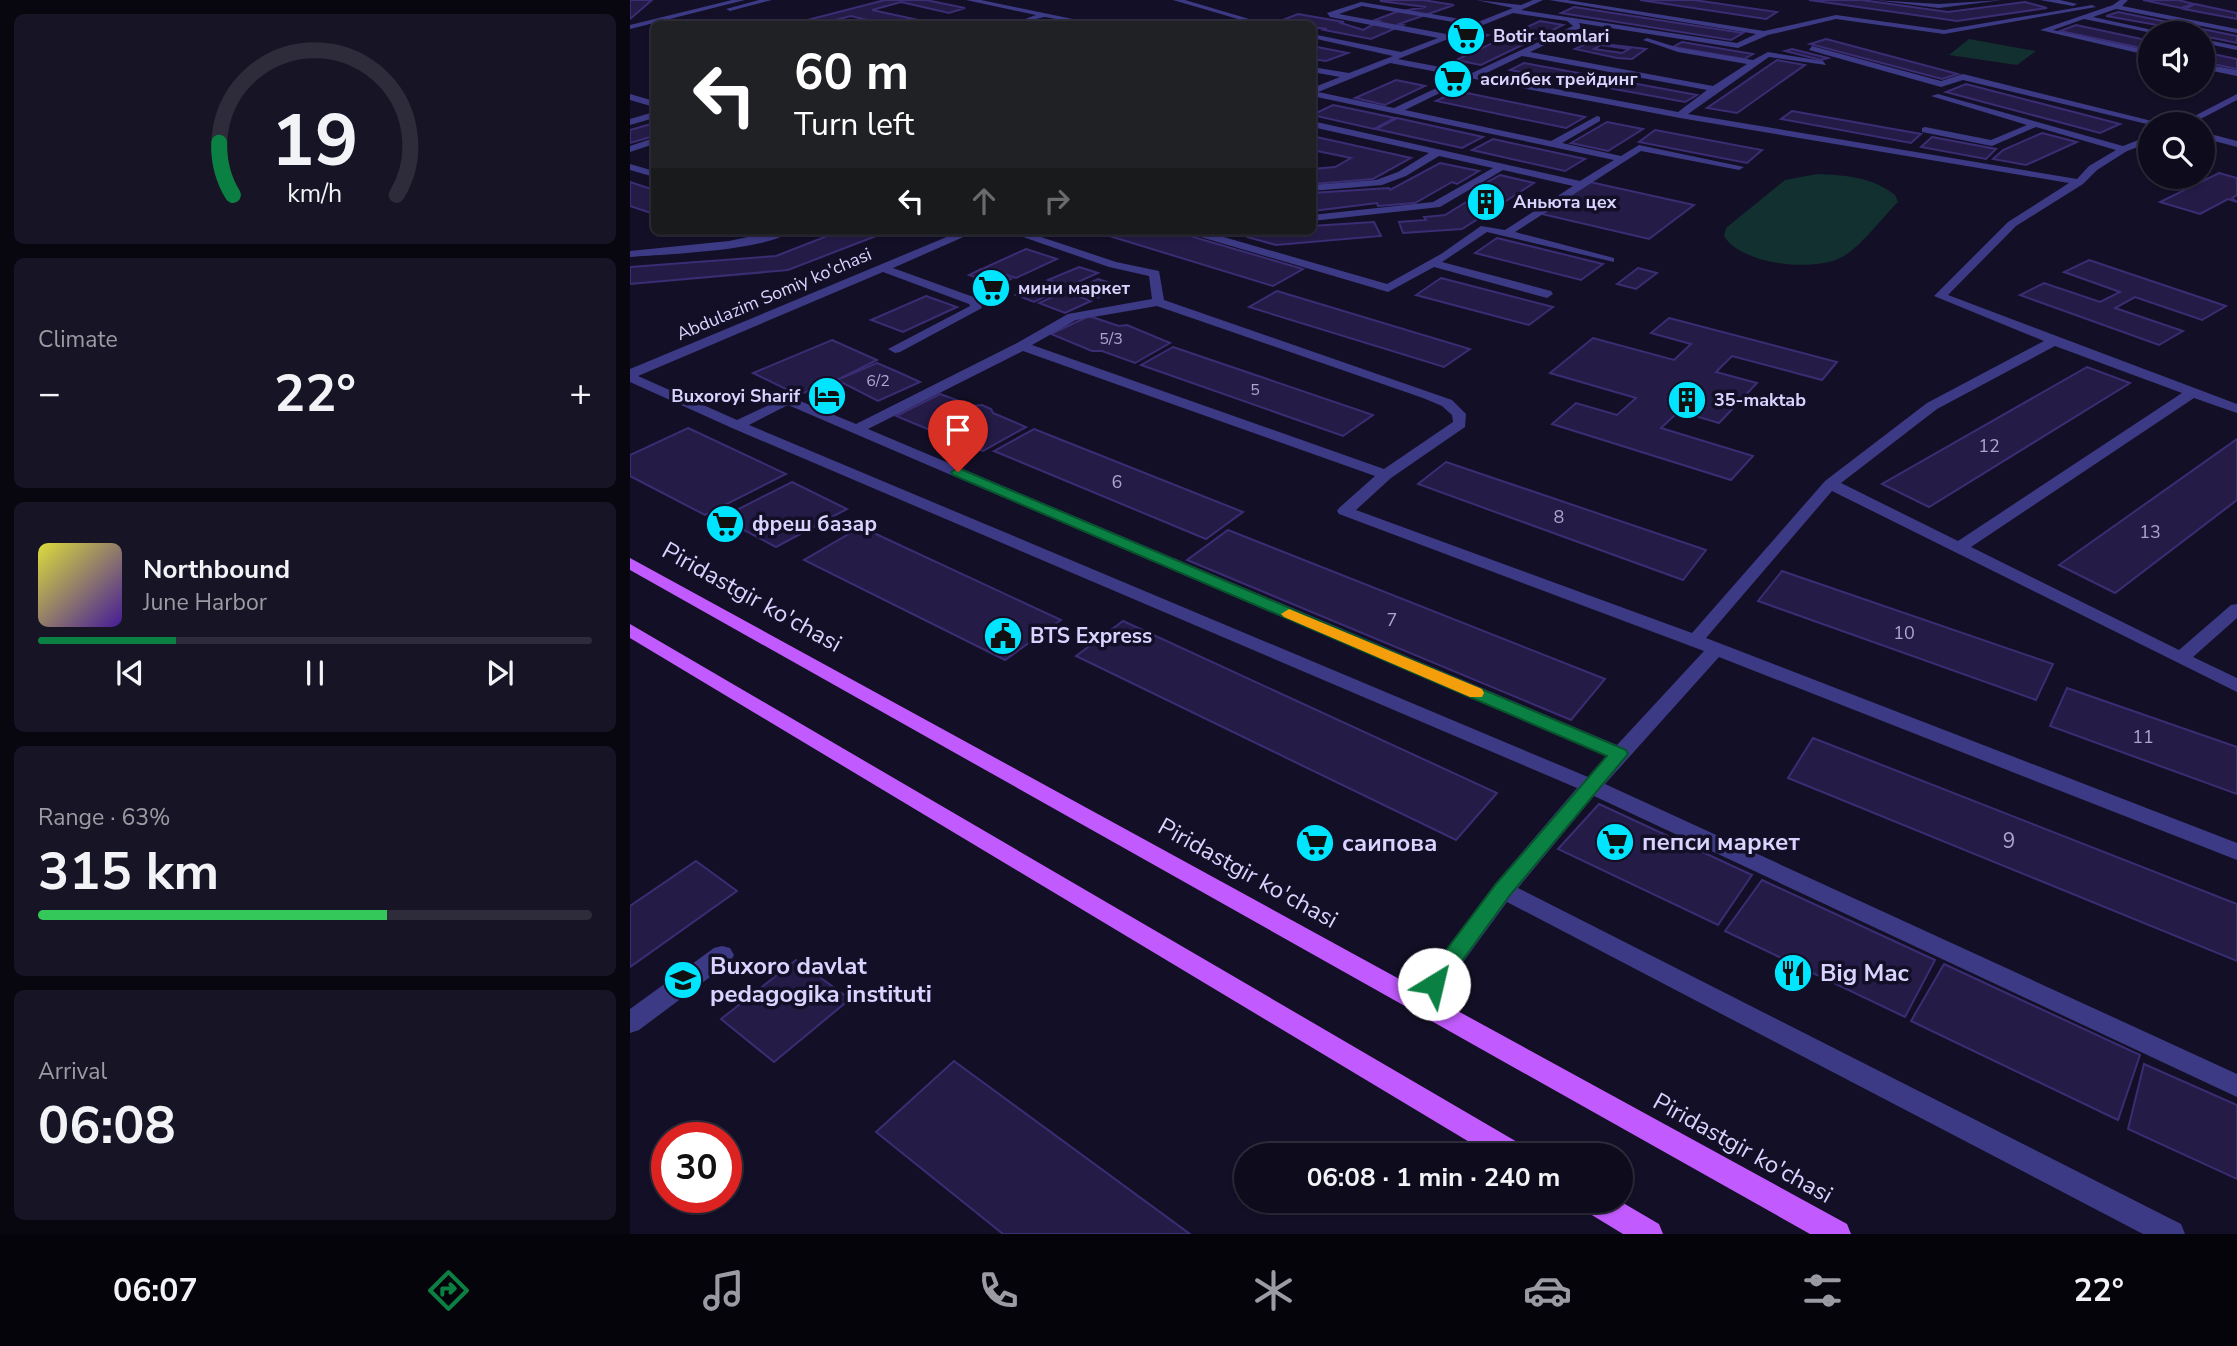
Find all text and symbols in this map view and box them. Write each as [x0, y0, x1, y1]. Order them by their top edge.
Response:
supermarket icon: Botir taomlari [1445, 15, 1487, 57]
map controls [2138, 21, 2215, 189]
button: sound [2138, 21, 2215, 98]
place label: Botir taomlari [1493, 24, 1609, 48]
text: 60 m [794, 39, 909, 106]
icon: left [679, 49, 770, 140]
supermarket icon: асилбек трейдинг [1432, 58, 1474, 100]
place label: асилбек трейдинг [1480, 67, 1638, 91]
text: 19 [271, 91, 359, 191]
text: Turn left [794, 103, 914, 146]
button: search [2138, 112, 2215, 189]
text: km/h [287, 177, 343, 211]
building icon: Аньюта цех [1465, 181, 1507, 223]
icon: left [892, 182, 930, 220]
icon: ahead [965, 182, 1003, 220]
icon: right [1038, 182, 1076, 220]
place label: Аньюта цех [1513, 190, 1617, 214]
street label: Abdulazim Somiy ko'chasi [673, 242, 875, 346]
supermarket icon: мини маркет [970, 267, 1012, 309]
place label: мини маркет [1018, 276, 1130, 300]
text: Climate [38, 324, 118, 355]
house number: 5/3 [1099, 328, 1123, 350]
text: 22° [274, 358, 356, 429]
text: − [38, 368, 61, 419]
text: + [569, 368, 592, 419]
house number: 6/2 [866, 370, 890, 392]
hotel icon: Buxoroyi Sharif [806, 375, 848, 417]
house number: 5 [1250, 379, 1260, 401]
building icon: 35-maktab [1666, 379, 1708, 421]
place label: Buxoroyi Sharif [671, 384, 800, 408]
place label: 35-maktab [1714, 388, 1806, 412]
pin [928, 400, 988, 472]
icon: arrive [939, 411, 977, 449]
house number: 12 [1978, 434, 2000, 458]
house number: 6 [1112, 470, 1122, 494]
supermarket icon: фреш базар [704, 503, 746, 545]
house number: 8 [1554, 505, 1564, 529]
place label: фреш базар [752, 510, 877, 538]
house number: 13 [2139, 520, 2161, 544]
street label: Piridastgir ko'chasi [656, 534, 848, 660]
text: Northbound [143, 552, 290, 587]
text: June Harbor [143, 587, 267, 618]
house number: 7 [1387, 608, 1397, 632]
public building icon: BTS Express [982, 615, 1024, 657]
house number: 10 [1893, 621, 1915, 645]
place label: BTS Express [1030, 622, 1152, 650]
icon: previous [111, 654, 149, 692]
icon: pause [296, 654, 334, 692]
icon: next [481, 654, 519, 692]
house number: 11 [2132, 725, 2154, 749]
text: Range · 63% [38, 802, 170, 833]
street label: Piridastgir ko'chasi [1152, 810, 1344, 936]
supermarket icon: пепси маркет [1594, 821, 1636, 863]
supermarket icon: саипова [1294, 822, 1336, 864]
place label: пепси маркет [1642, 826, 1800, 858]
place label: саипова [1342, 827, 1437, 859]
house number: 9 [2003, 827, 2015, 855]
text: 315 km [38, 836, 219, 907]
position arrow [1397, 947, 1471, 1021]
place label: Buxoro davlat pedagogika instituti [710, 950, 932, 1010]
restaurant icon: Big Mac [1772, 952, 1814, 994]
place label: Big Mac [1820, 957, 1910, 989]
school or university icon: Buxoro davlat pedagogika instituti [662, 959, 704, 1001]
text: Arrival [38, 1056, 107, 1087]
street label: Piridastgir ko'chasi [1647, 1085, 1839, 1211]
text: 06:08 [38, 1090, 176, 1161]
speed limit sign: 30 [651, 1122, 742, 1213]
text: 06:08 · 1 min · 240 m [1307, 1160, 1560, 1195]
icon: directions [424, 1266, 473, 1315]
icon: music [699, 1266, 748, 1315]
icon: phone [974, 1266, 1023, 1315]
icon: climate [1249, 1266, 1298, 1315]
icon: car [1523, 1266, 1572, 1315]
icon: filters [1798, 1266, 1847, 1315]
text: 06:07 [113, 1269, 198, 1312]
text: 22° [2073, 1269, 2124, 1312]

